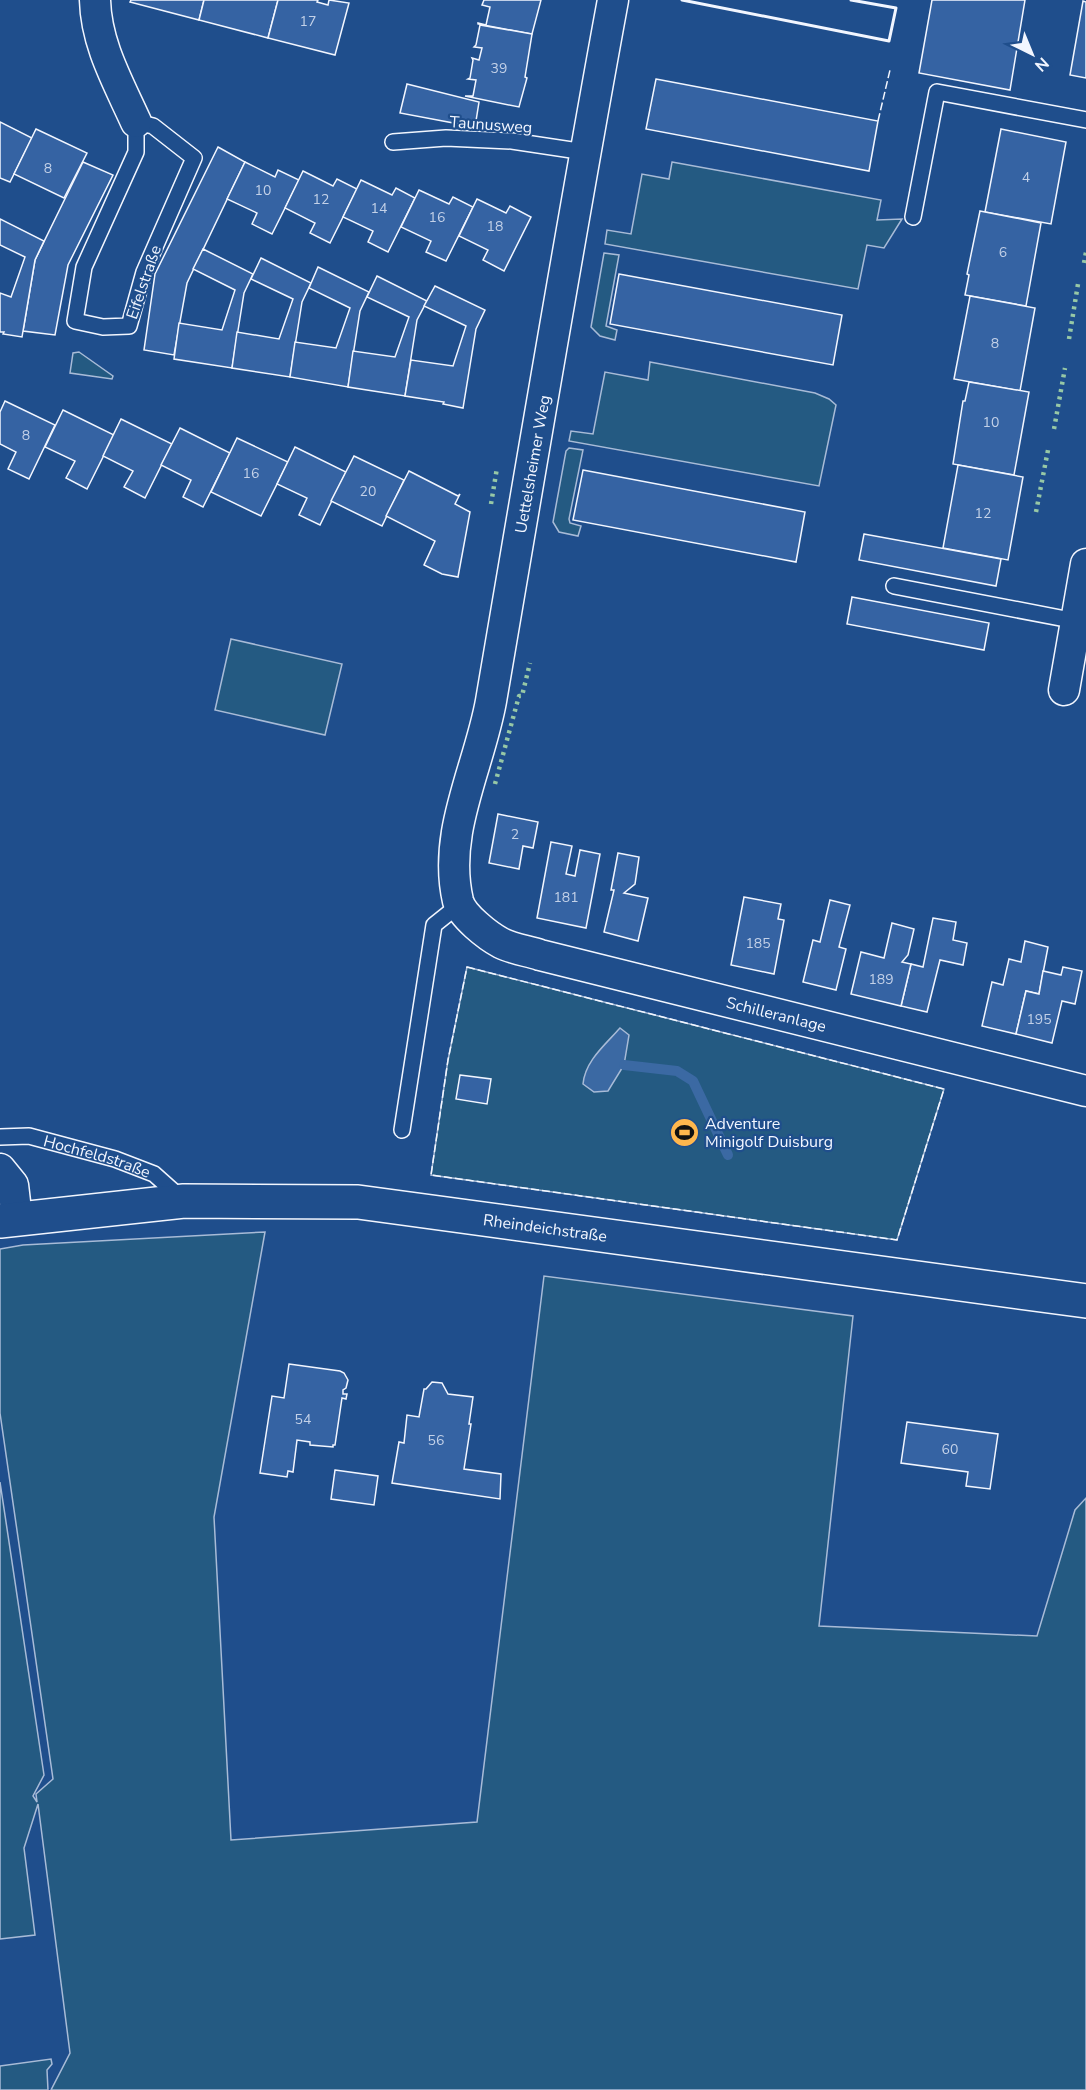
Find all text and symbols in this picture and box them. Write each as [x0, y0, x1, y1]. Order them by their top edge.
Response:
house number: 17 [300, 12, 316, 31]
north arrow [1002, 24, 1062, 84]
text: N [1030, 52, 1053, 76]
house number: 39 [491, 59, 507, 78]
street label: Taunusweg [449, 111, 533, 139]
house number: 8 [44, 159, 52, 178]
house number: 4 [1022, 168, 1030, 187]
house number: 10 [255, 181, 271, 200]
house number: 12 [313, 190, 329, 209]
house number: 14 [371, 199, 387, 218]
house number: 16 [429, 208, 445, 227]
house number: 18 [487, 217, 503, 236]
street label: Eifelstraße [121, 242, 167, 322]
house number: 6 [999, 243, 1007, 262]
house number: 8 [991, 334, 999, 353]
street label: Uettelsheimer Weg [510, 393, 556, 535]
house number: 10 [983, 413, 999, 432]
house number: 8 [22, 426, 30, 445]
house number: 16 [243, 464, 259, 483]
house number: 20 [360, 482, 376, 501]
house number: 12 [975, 504, 991, 523]
house number: 2 [511, 825, 519, 844]
house number: 181 [553, 888, 579, 907]
house number: 185 [745, 934, 771, 953]
house number: 189 [868, 970, 894, 989]
street label: Schilleranlage [724, 992, 828, 1038]
house number: 195 [1026, 1010, 1052, 1029]
place label: Adventure Minigolf Duisburg [705, 1113, 833, 1153]
sports icon: Adventure Minigolf Duisburg [668, 1116, 700, 1148]
street label: Hochfeldstraße [41, 1130, 154, 1184]
street label: Rheindeichstraße [482, 1209, 608, 1248]
house number: 54 [295, 1410, 311, 1429]
house number: 56 [428, 1431, 444, 1450]
house number: 60 [942, 1440, 958, 1459]

